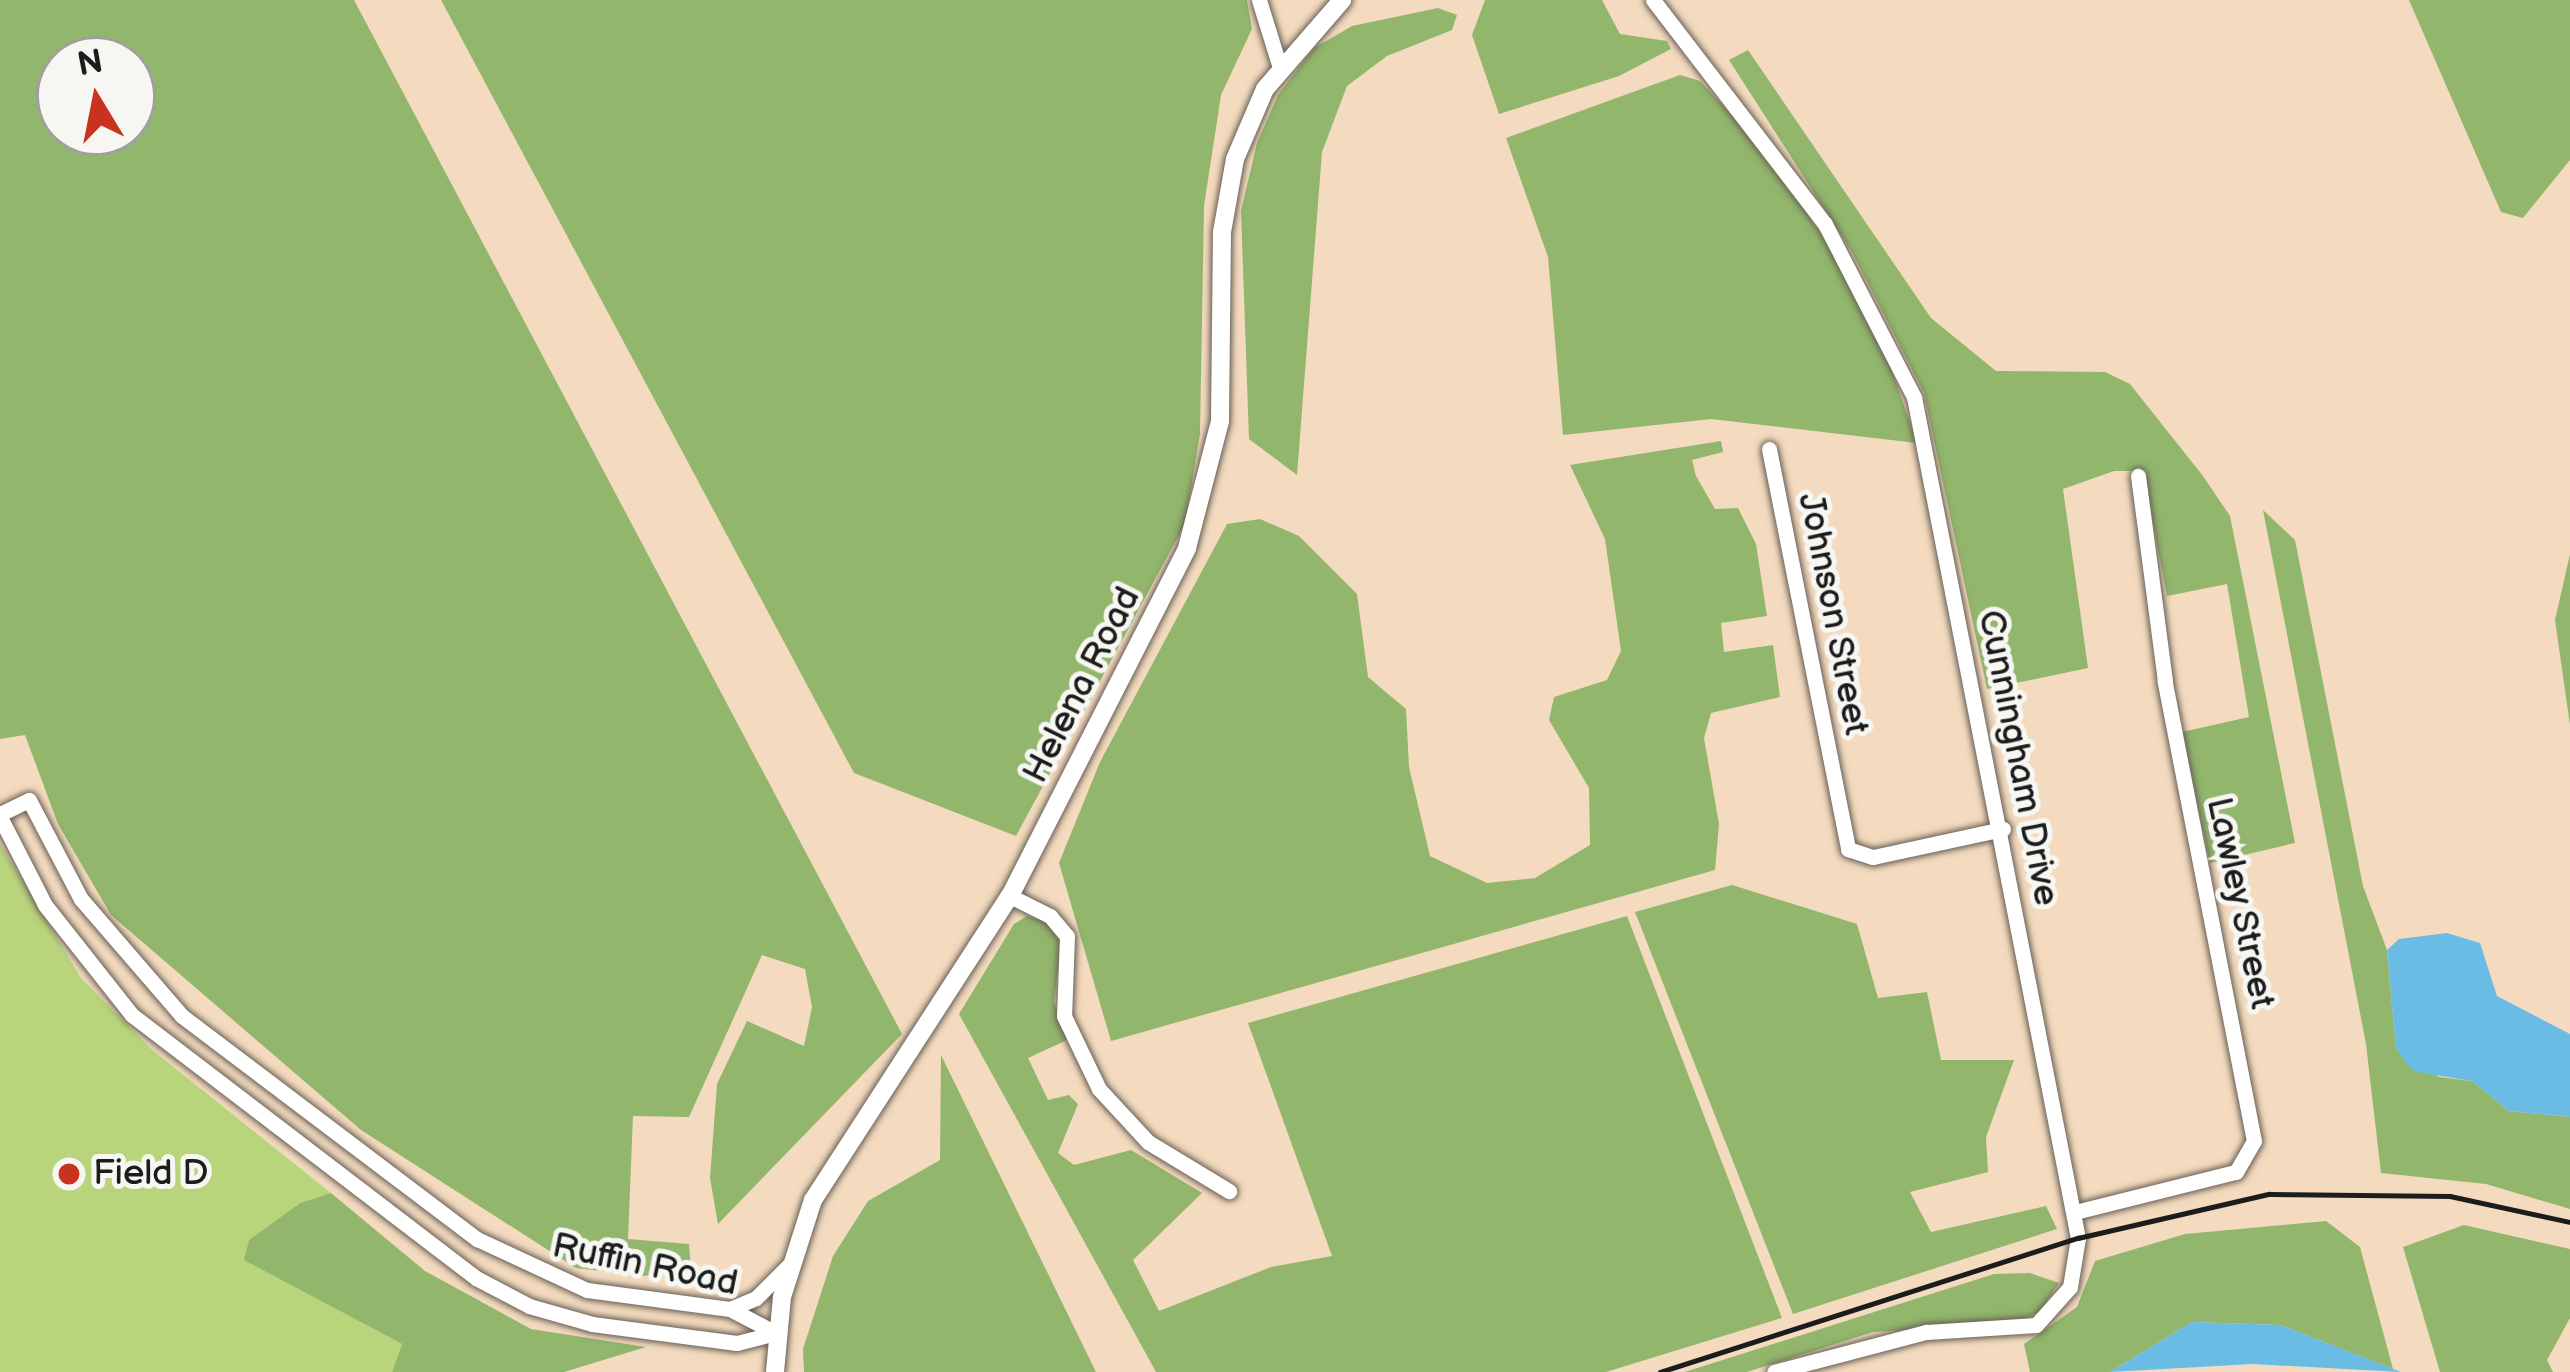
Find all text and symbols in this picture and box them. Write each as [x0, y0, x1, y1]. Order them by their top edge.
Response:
north arrow [36, 36, 156, 156]
text: N [75, 42, 106, 85]
street label: Johnson Street [1788, 489, 1878, 739]
street label: Helena Road [1014, 580, 1150, 790]
street label: Cunningham Drive [1968, 607, 2068, 909]
street label: Lawley Street [2196, 792, 2284, 1014]
place label: Field D [93, 1152, 209, 1196]
marker: Field D [56, 1161, 82, 1187]
street label: Ruffin Road [548, 1224, 742, 1306]

